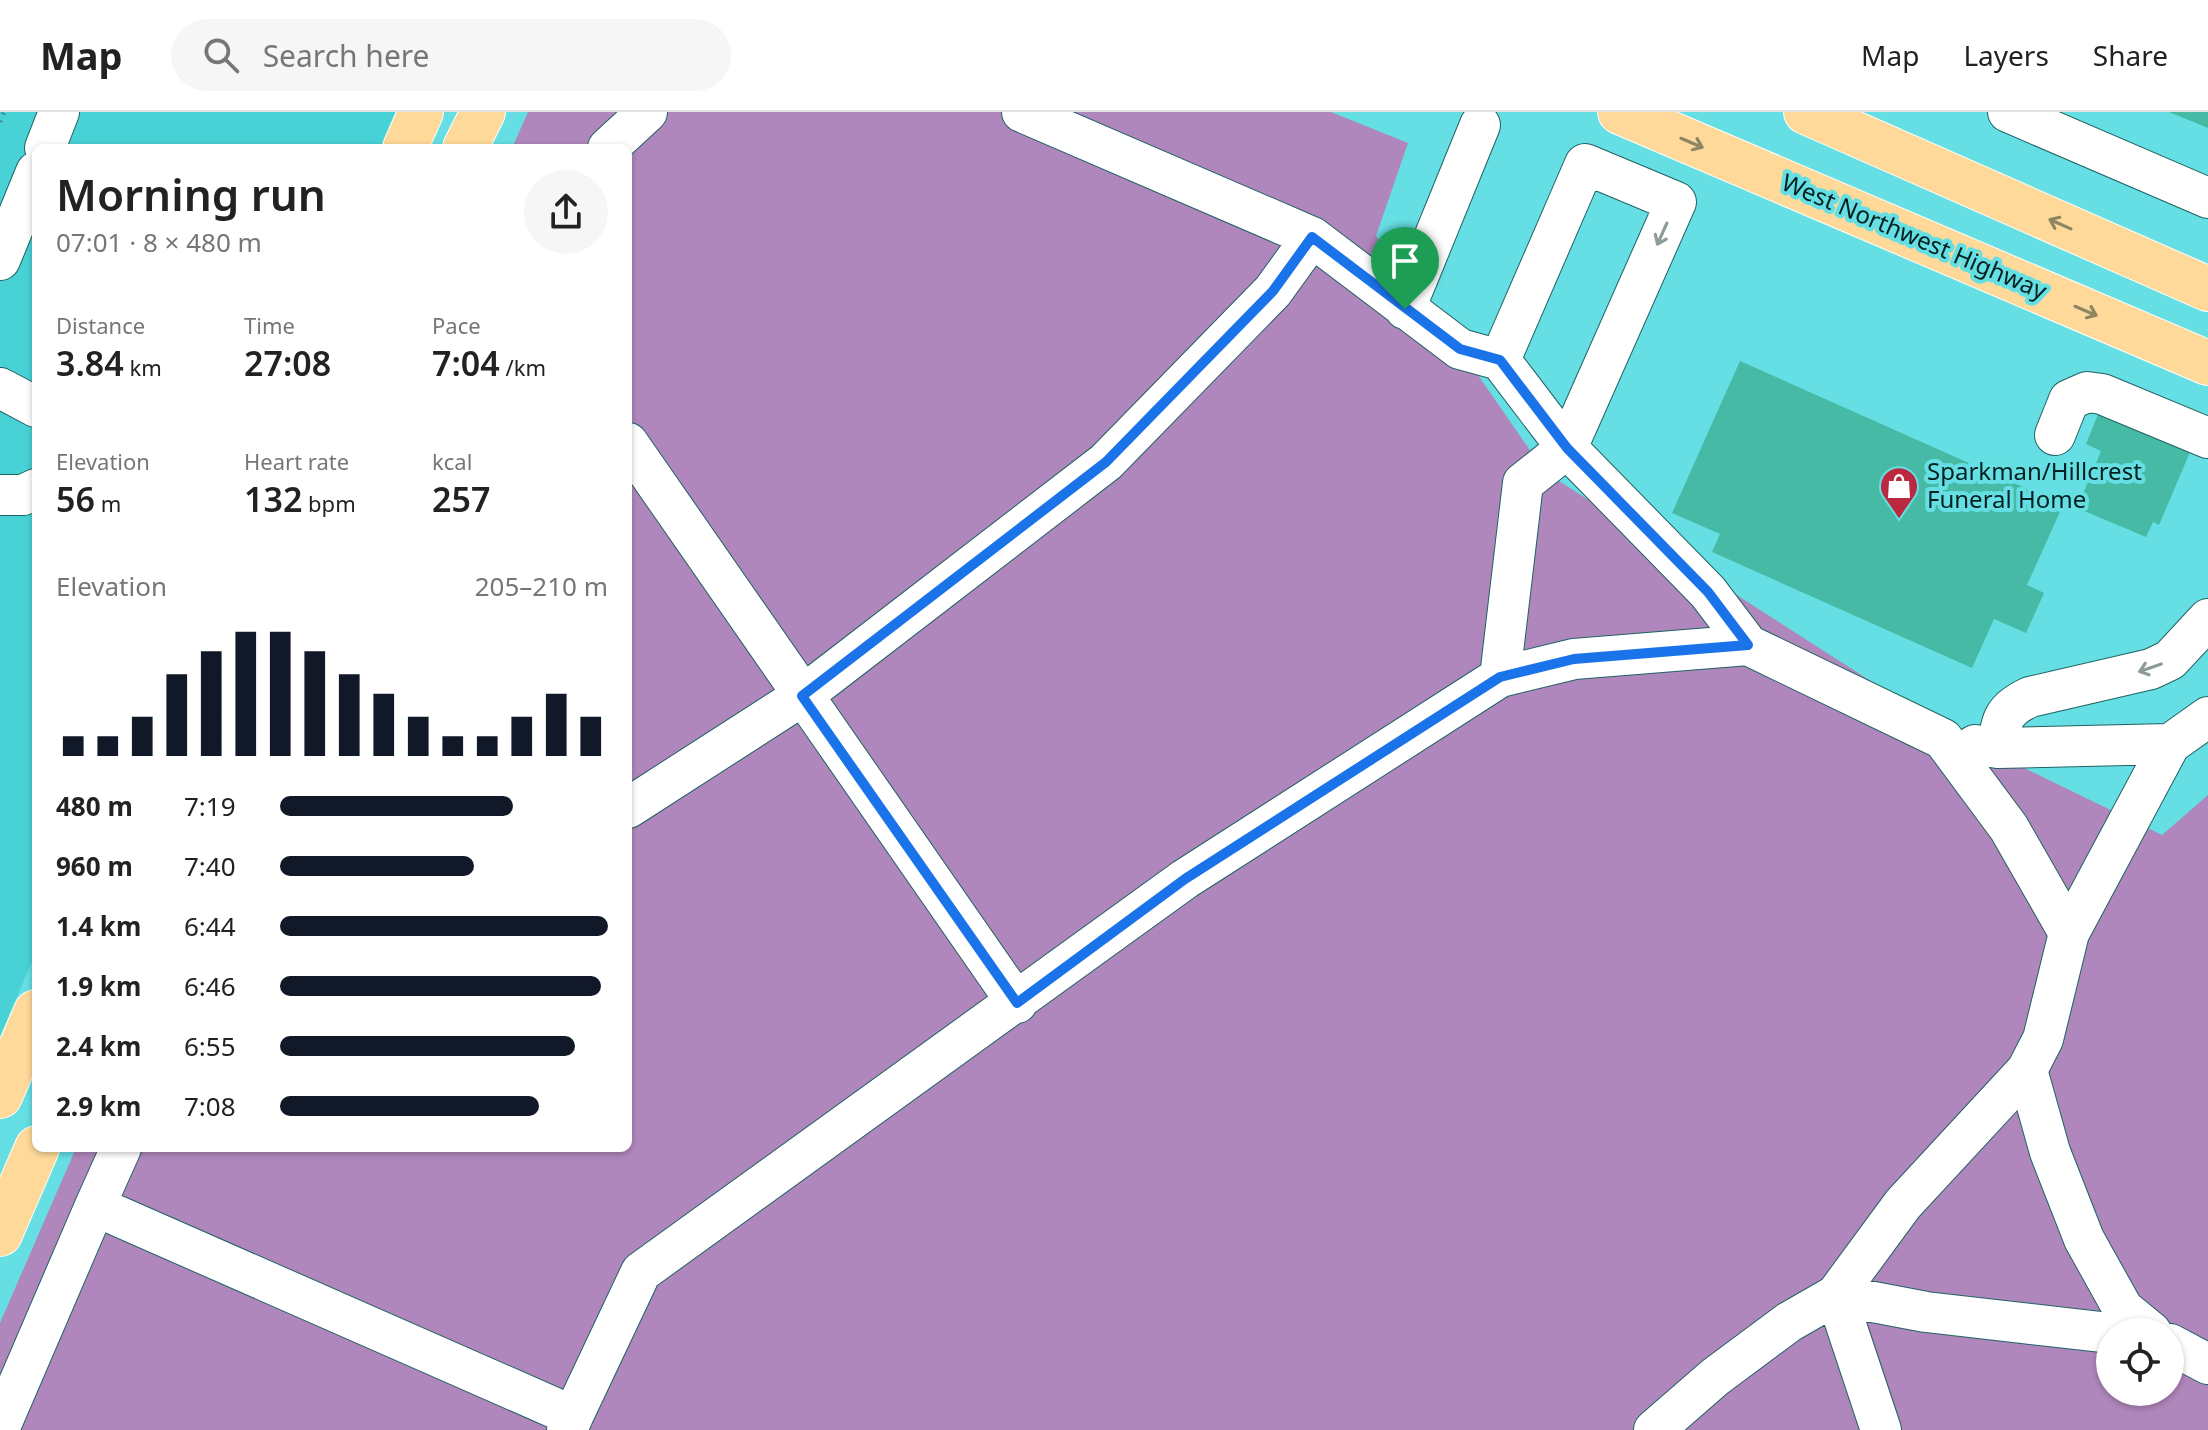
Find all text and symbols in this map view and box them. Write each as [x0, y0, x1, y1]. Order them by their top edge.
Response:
search box [171, 19, 731, 91]
text: Map [40, 29, 123, 81]
icon: search [199, 33, 243, 77]
text: Search here [263, 35, 430, 76]
text: Map [1861, 36, 1919, 74]
text: Layers [1963, 36, 2049, 74]
text: Share [2093, 36, 2168, 74]
one-way arrow [1679, 136, 1704, 151]
text: Morning run [56, 164, 326, 224]
street label: West Northwest Highway [1777, 165, 2053, 307]
button: share [524, 170, 608, 254]
one-way arrow [2048, 215, 2073, 230]
one-way arrow [1654, 222, 1669, 246]
text: 07:01 · 8 × 480 m [56, 224, 262, 260]
pin [1371, 227, 1439, 309]
icon: arrive [1383, 239, 1427, 283]
one-way arrow [2073, 304, 2098, 319]
text: Distance [56, 310, 145, 340]
text: Time [244, 310, 295, 340]
text: Pace [432, 310, 481, 340]
text: 3.84 [56, 340, 124, 386]
text: 27:08 [244, 340, 331, 386]
text: 7:04 [432, 340, 500, 386]
text: km [124, 352, 162, 382]
text: /km [500, 352, 546, 382]
text: Elevation [56, 446, 150, 476]
text: Heart rate [244, 446, 349, 476]
text: kcal [432, 446, 472, 476]
place label: Sparkman/Hillcrest Funeral Home [1927, 454, 2142, 515]
shop icon: Sparkman/Hillcrest Funeral Home [1878, 465, 1920, 520]
text: 56 [56, 476, 95, 522]
text: 132 [244, 476, 302, 522]
text: 257 [432, 476, 490, 522]
text: m [95, 488, 121, 518]
text: bpm [302, 488, 356, 518]
text: Elevation [56, 568, 167, 604]
text: 205–210 m [475, 568, 608, 604]
one-way arrow [2137, 662, 2162, 677]
text: 480 m [56, 788, 133, 824]
text: 7:19 [184, 788, 236, 824]
text: 960 m [56, 848, 133, 884]
text: 7:40 [184, 848, 236, 884]
text: 1.4 km [56, 908, 141, 944]
text: 6:44 [184, 908, 236, 944]
text: 1.9 km [56, 968, 141, 1004]
text: 6:46 [184, 968, 236, 1004]
text: 2.4 km [56, 1028, 141, 1064]
text: 6:55 [184, 1028, 236, 1064]
text: 2.9 km [56, 1088, 141, 1124]
text: 7:08 [184, 1088, 236, 1124]
map controls [2096, 1318, 2184, 1406]
button: locate [2096, 1318, 2184, 1406]

